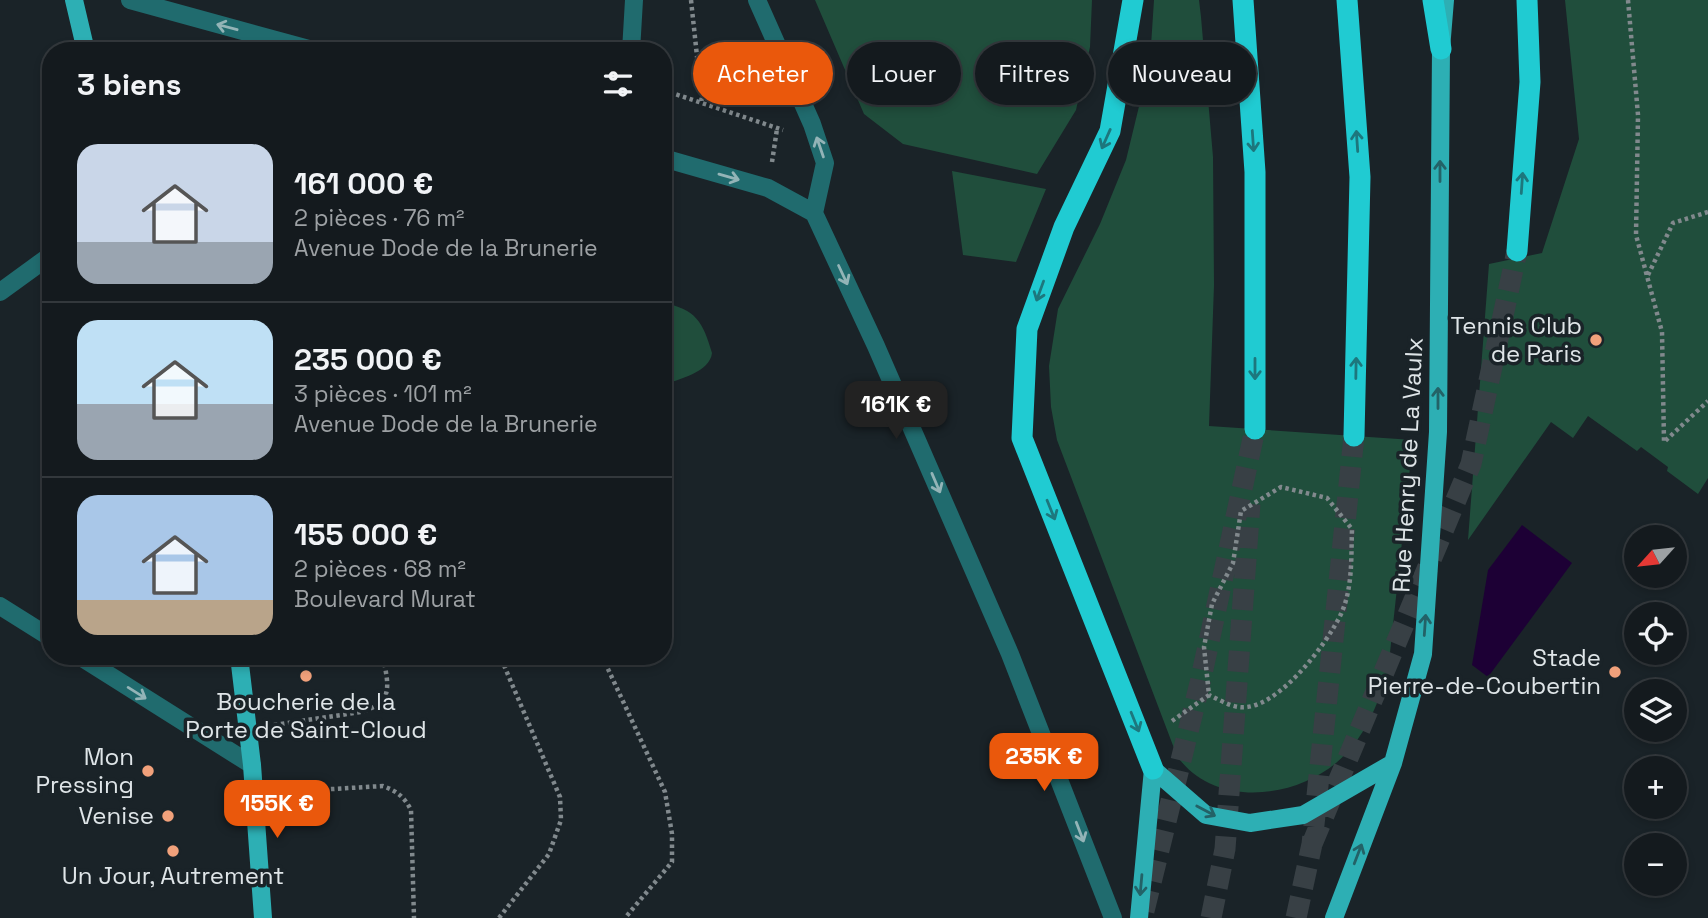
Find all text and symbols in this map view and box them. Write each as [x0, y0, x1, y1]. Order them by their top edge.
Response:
one-way arrow [216, 20, 239, 33]
chip: Acheter [693, 42, 833, 105]
chip: Louer [847, 42, 961, 105]
chip: Filtres [975, 42, 1094, 105]
chip: Nouveau [1108, 42, 1256, 105]
text: 3 biens [77, 65, 182, 104]
icon: filters [599, 65, 637, 103]
one-way arrow [1099, 128, 1112, 149]
one-way arrow [1247, 130, 1260, 152]
one-way arrow [1350, 130, 1363, 152]
one-way arrow [813, 136, 825, 158]
one-way arrow [1433, 159, 1447, 182]
text: 161 000 € [294, 164, 433, 203]
one-way arrow [718, 171, 740, 184]
icon: home [133, 172, 217, 256]
one-way arrow [1516, 172, 1529, 194]
text: 2 pièces · 76 m² [294, 203, 464, 233]
text: Avenue Dode de la Brunerie [294, 233, 598, 263]
one-way arrow [837, 264, 850, 285]
one-way arrow [1033, 279, 1045, 301]
place label: Tennis Club de Paris [1451, 310, 1582, 369]
marker: Tennis Club de Paris [1588, 332, 1604, 348]
street label: Rue Henry de La Vaulx [1385, 337, 1430, 593]
text: 235 000 € [294, 340, 442, 379]
icon: home [133, 348, 217, 432]
one-way arrow [1248, 357, 1262, 380]
one-way arrow [1349, 357, 1363, 380]
text: 3 pièces · 101 m² [294, 379, 472, 409]
pin: 161K € [839, 382, 953, 441]
one-way arrow [1432, 387, 1445, 410]
text: 161K € [861, 389, 931, 419]
text: Avenue Dode de la Brunerie [294, 409, 598, 439]
one-way arrow [930, 471, 943, 493]
one-way arrow [1046, 499, 1059, 521]
text: 155 000 € [294, 515, 437, 554]
icon: home [133, 523, 217, 607]
north arrow [1624, 525, 1687, 588]
map controls [1624, 525, 1687, 896]
text: 2 pièces · 68 m² [294, 554, 466, 584]
text: Boulevard Murat [294, 584, 476, 614]
button: locate [1624, 602, 1687, 665]
one-way arrow [1419, 614, 1432, 637]
place label: Stade Pierre-de-Coubertin [1368, 642, 1601, 701]
marker: Stade Pierre-de-Coubertin [1607, 664, 1623, 680]
marker: Boucherie de la Porte de Saint-Cloud [298, 668, 314, 684]
button: layers [1624, 679, 1687, 742]
one-way arrow [126, 686, 146, 700]
place label: Boucherie de la Porte de Saint-Cloud [185, 686, 427, 745]
one-way arrow [1130, 710, 1143, 732]
pin: 235K € [987, 734, 1101, 793]
place label: Mon Pressing [35, 741, 134, 800]
text: 235K € [1005, 741, 1083, 771]
button: + [1624, 756, 1687, 819]
marker: Mon Pressing [140, 763, 156, 779]
pin: 155K € [220, 780, 334, 840]
text: 155K € [240, 788, 314, 818]
place label: Venise [78, 800, 154, 831]
one-way arrow [1195, 804, 1216, 818]
marker: Venise [160, 808, 176, 824]
one-way arrow [1074, 820, 1087, 842]
button: − [1624, 833, 1687, 896]
marker: Un Jour, Autrement [165, 843, 181, 859]
one-way arrow [1353, 844, 1366, 866]
place label: Un Jour, Autrement [62, 860, 284, 891]
one-way arrow [1134, 873, 1147, 896]

